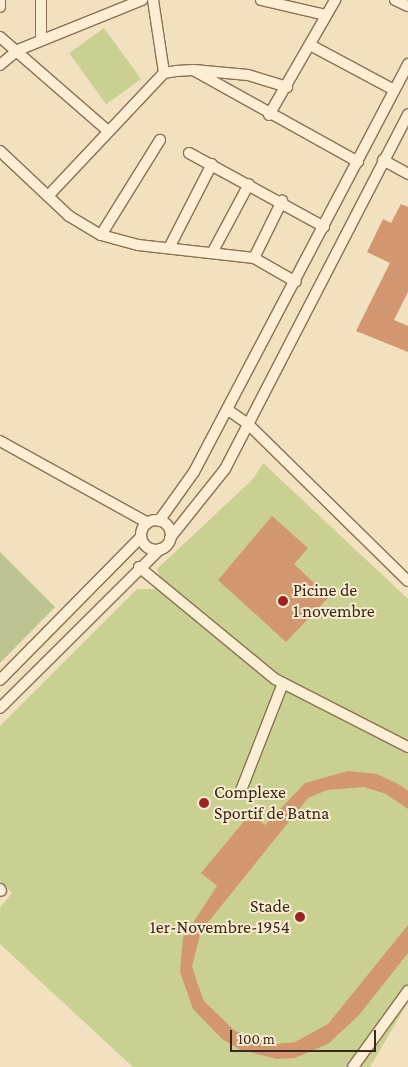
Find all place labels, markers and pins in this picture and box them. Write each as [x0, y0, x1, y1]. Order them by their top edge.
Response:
place label: Picine de 1 novembre [293, 580, 375, 622]
marker: Picine de 1 novembre [277, 595, 289, 607]
place label: Complexe Sportif de Batna [214, 782, 329, 824]
marker: Complexe Sportif de Batna [198, 797, 210, 809]
place label: Stade 1er-Novembre-1954 [150, 896, 290, 939]
marker: Stade 1er-Novembre-1954 [294, 911, 306, 923]

